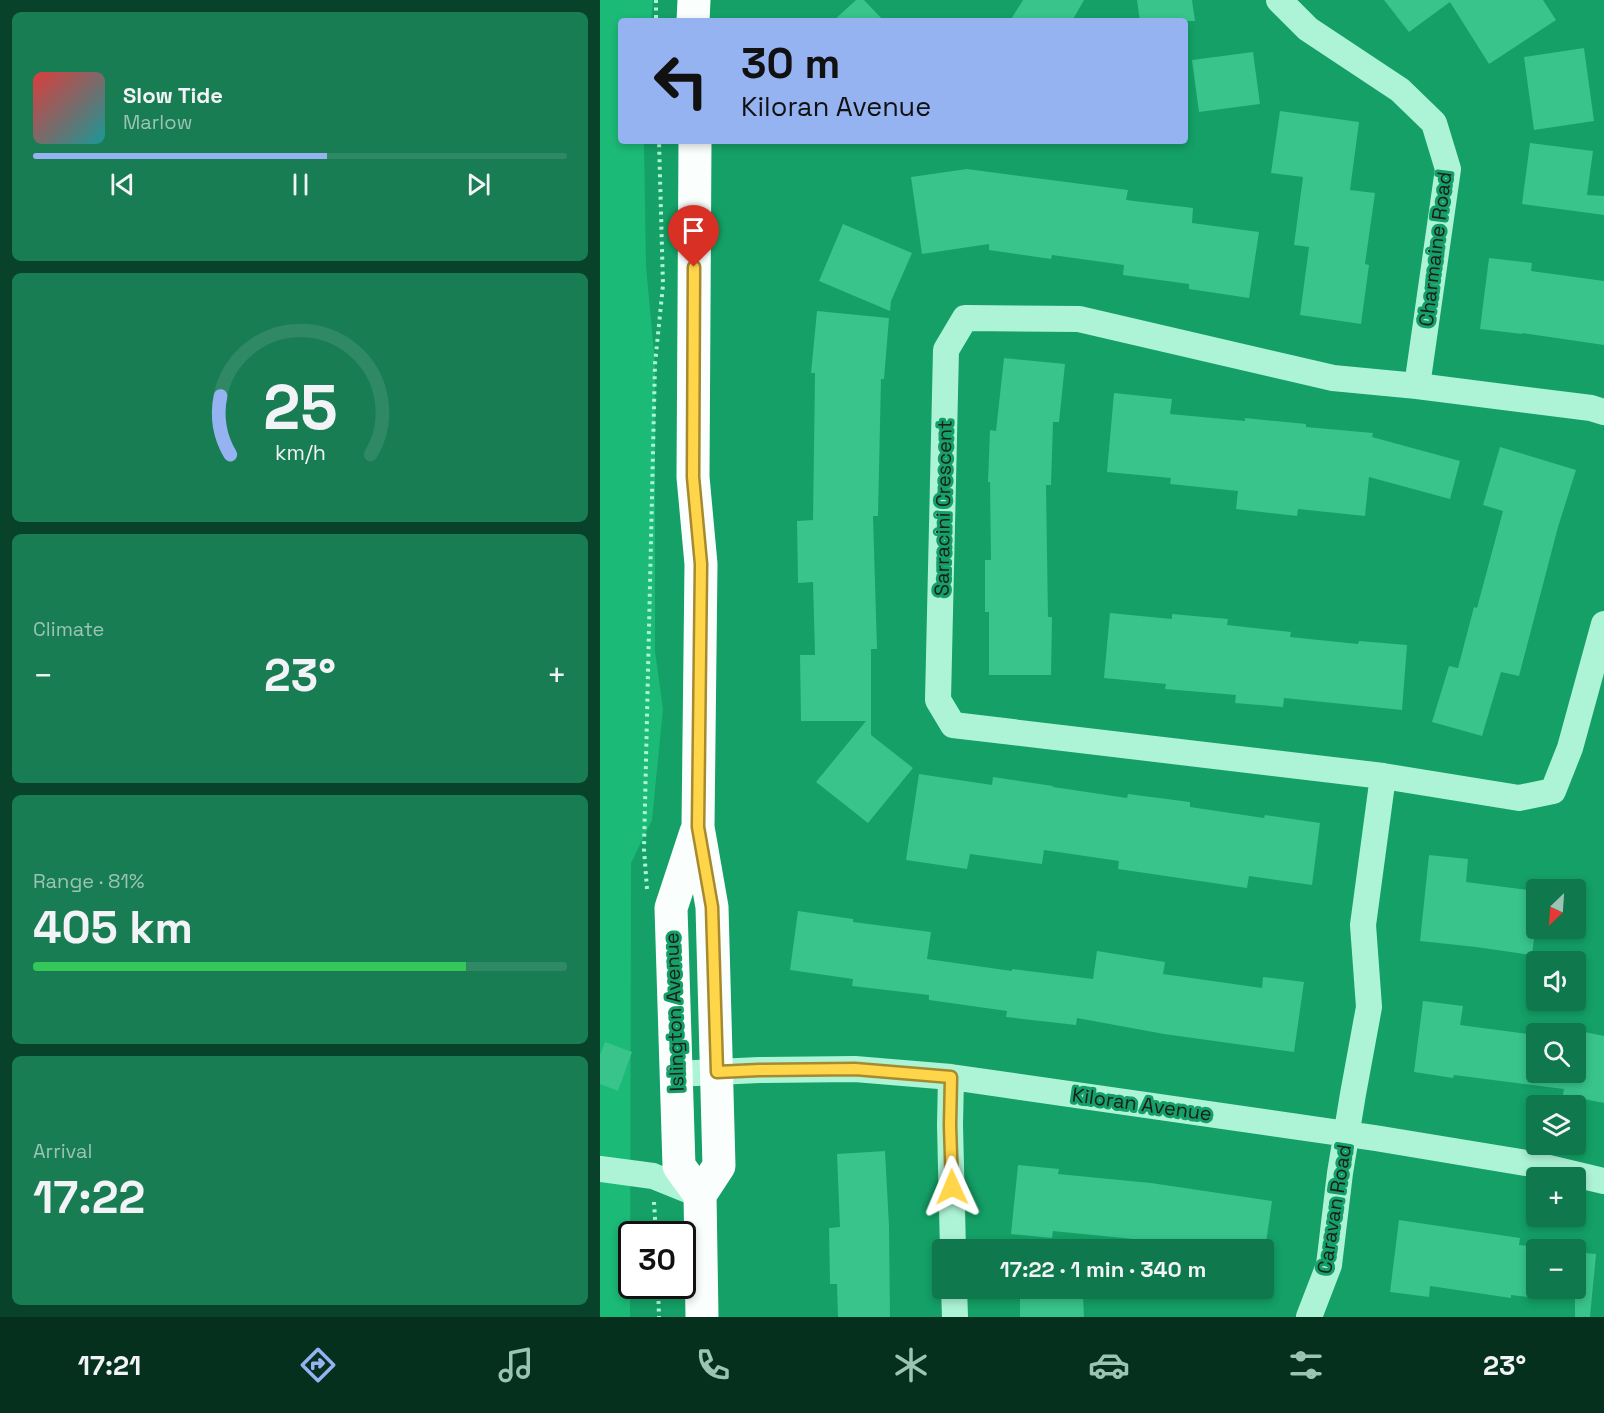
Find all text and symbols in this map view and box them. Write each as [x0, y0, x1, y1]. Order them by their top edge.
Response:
text: 30 m [741, 37, 840, 90]
icon: left [642, 42, 720, 120]
text: Slow Tide [123, 81, 223, 109]
text: Kiloran Avenue [741, 89, 931, 124]
text: Marlow [123, 109, 192, 135]
icon: previous [106, 168, 139, 201]
icon: pause [284, 168, 317, 201]
icon: next [462, 168, 495, 201]
street label: Charmaine Road [1413, 170, 1457, 328]
pin [668, 205, 719, 267]
icon: arrive [677, 214, 710, 247]
text: 25 [263, 368, 337, 447]
street label: Sarracini Crescent [928, 420, 958, 596]
text: km/h [274, 439, 326, 466]
text: Climate [33, 616, 104, 642]
text: 23° [264, 647, 336, 704]
text: − [33, 655, 53, 697]
text: + [547, 655, 567, 697]
text: Range · 81% [33, 868, 144, 894]
north arrow [1526, 879, 1586, 939]
map controls [1526, 879, 1586, 1299]
text: 405 km [33, 899, 193, 956]
street label: Islington Avenue [658, 932, 690, 1092]
button: sound [1526, 951, 1586, 1011]
button: search [1526, 1023, 1586, 1083]
street label: Kiloran Avenue [1070, 1081, 1214, 1127]
button: layers [1526, 1095, 1586, 1155]
text: Arrival [33, 1138, 92, 1164]
street label: Caravan Road [1311, 1142, 1357, 1276]
position arrow [920, 1155, 984, 1219]
button: + [1526, 1167, 1586, 1227]
text: 17:22 [33, 1169, 145, 1226]
speed limit sign: 30 [618, 1221, 696, 1299]
button: − [1526, 1239, 1586, 1299]
text: 17:22 · 1 min · 340 m [1000, 1255, 1206, 1283]
icon: directions [297, 1344, 339, 1386]
icon: music [495, 1344, 537, 1386]
icon: phone [692, 1344, 734, 1386]
icon: climate [890, 1344, 932, 1386]
icon: car [1088, 1344, 1130, 1386]
icon: filters [1285, 1344, 1327, 1386]
text: 17:21 [78, 1348, 141, 1383]
text: 23° [1483, 1348, 1526, 1383]

